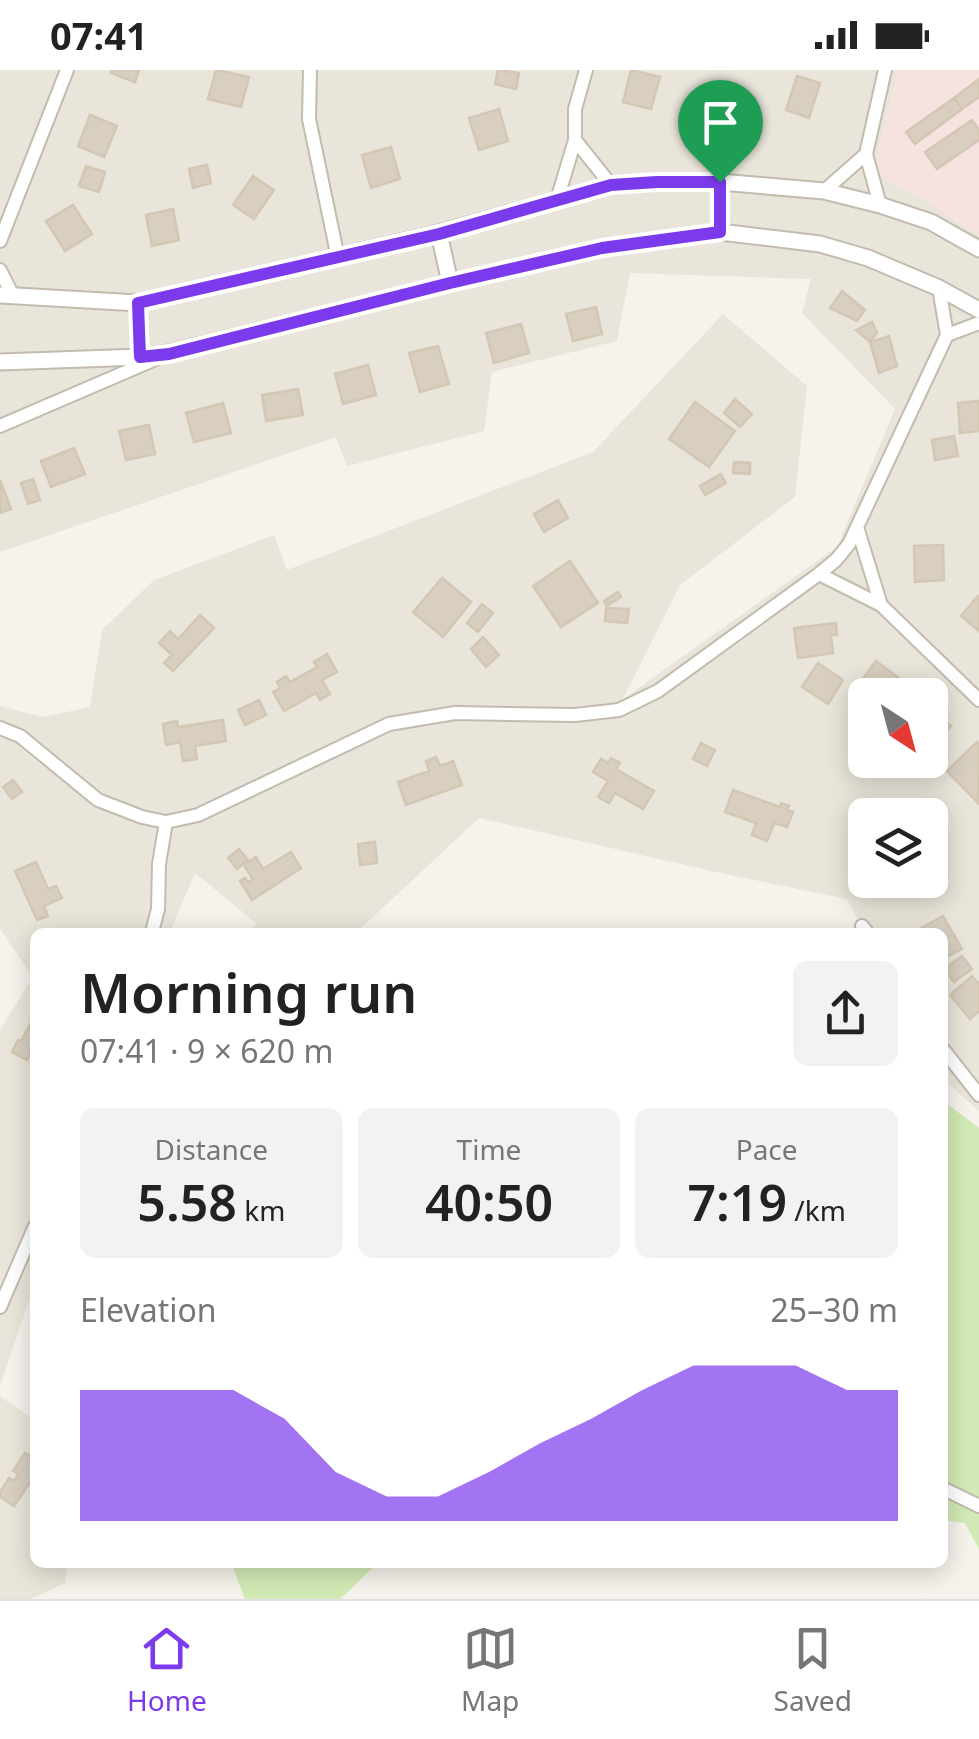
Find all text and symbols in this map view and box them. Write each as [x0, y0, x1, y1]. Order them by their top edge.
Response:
text: 07:41 [50, 9, 148, 61]
pin [678, 80, 763, 183]
icon: arrive [693, 95, 748, 150]
north arrow [848, 678, 948, 778]
map controls [848, 678, 948, 898]
button: layers [848, 798, 948, 898]
text: Morning run [80, 954, 417, 1029]
button: share [793, 961, 898, 1066]
text: 07:41 · 9 × 620 m [80, 1029, 333, 1072]
text: Distance [155, 1130, 268, 1168]
text: Time [457, 1130, 521, 1168]
text: Pace [736, 1130, 798, 1168]
text: 5.58 [137, 1168, 237, 1236]
text: 40:50 [425, 1168, 553, 1236]
text: 7:19 [687, 1168, 787, 1236]
text: km [237, 1191, 285, 1229]
text: /km [787, 1191, 846, 1229]
text: Elevation [80, 1288, 217, 1331]
text: 25–30 m [771, 1288, 898, 1331]
tab: Home [127, 1621, 207, 1719]
tab: Map [461, 1621, 519, 1719]
tab: Saved [774, 1621, 852, 1719]

